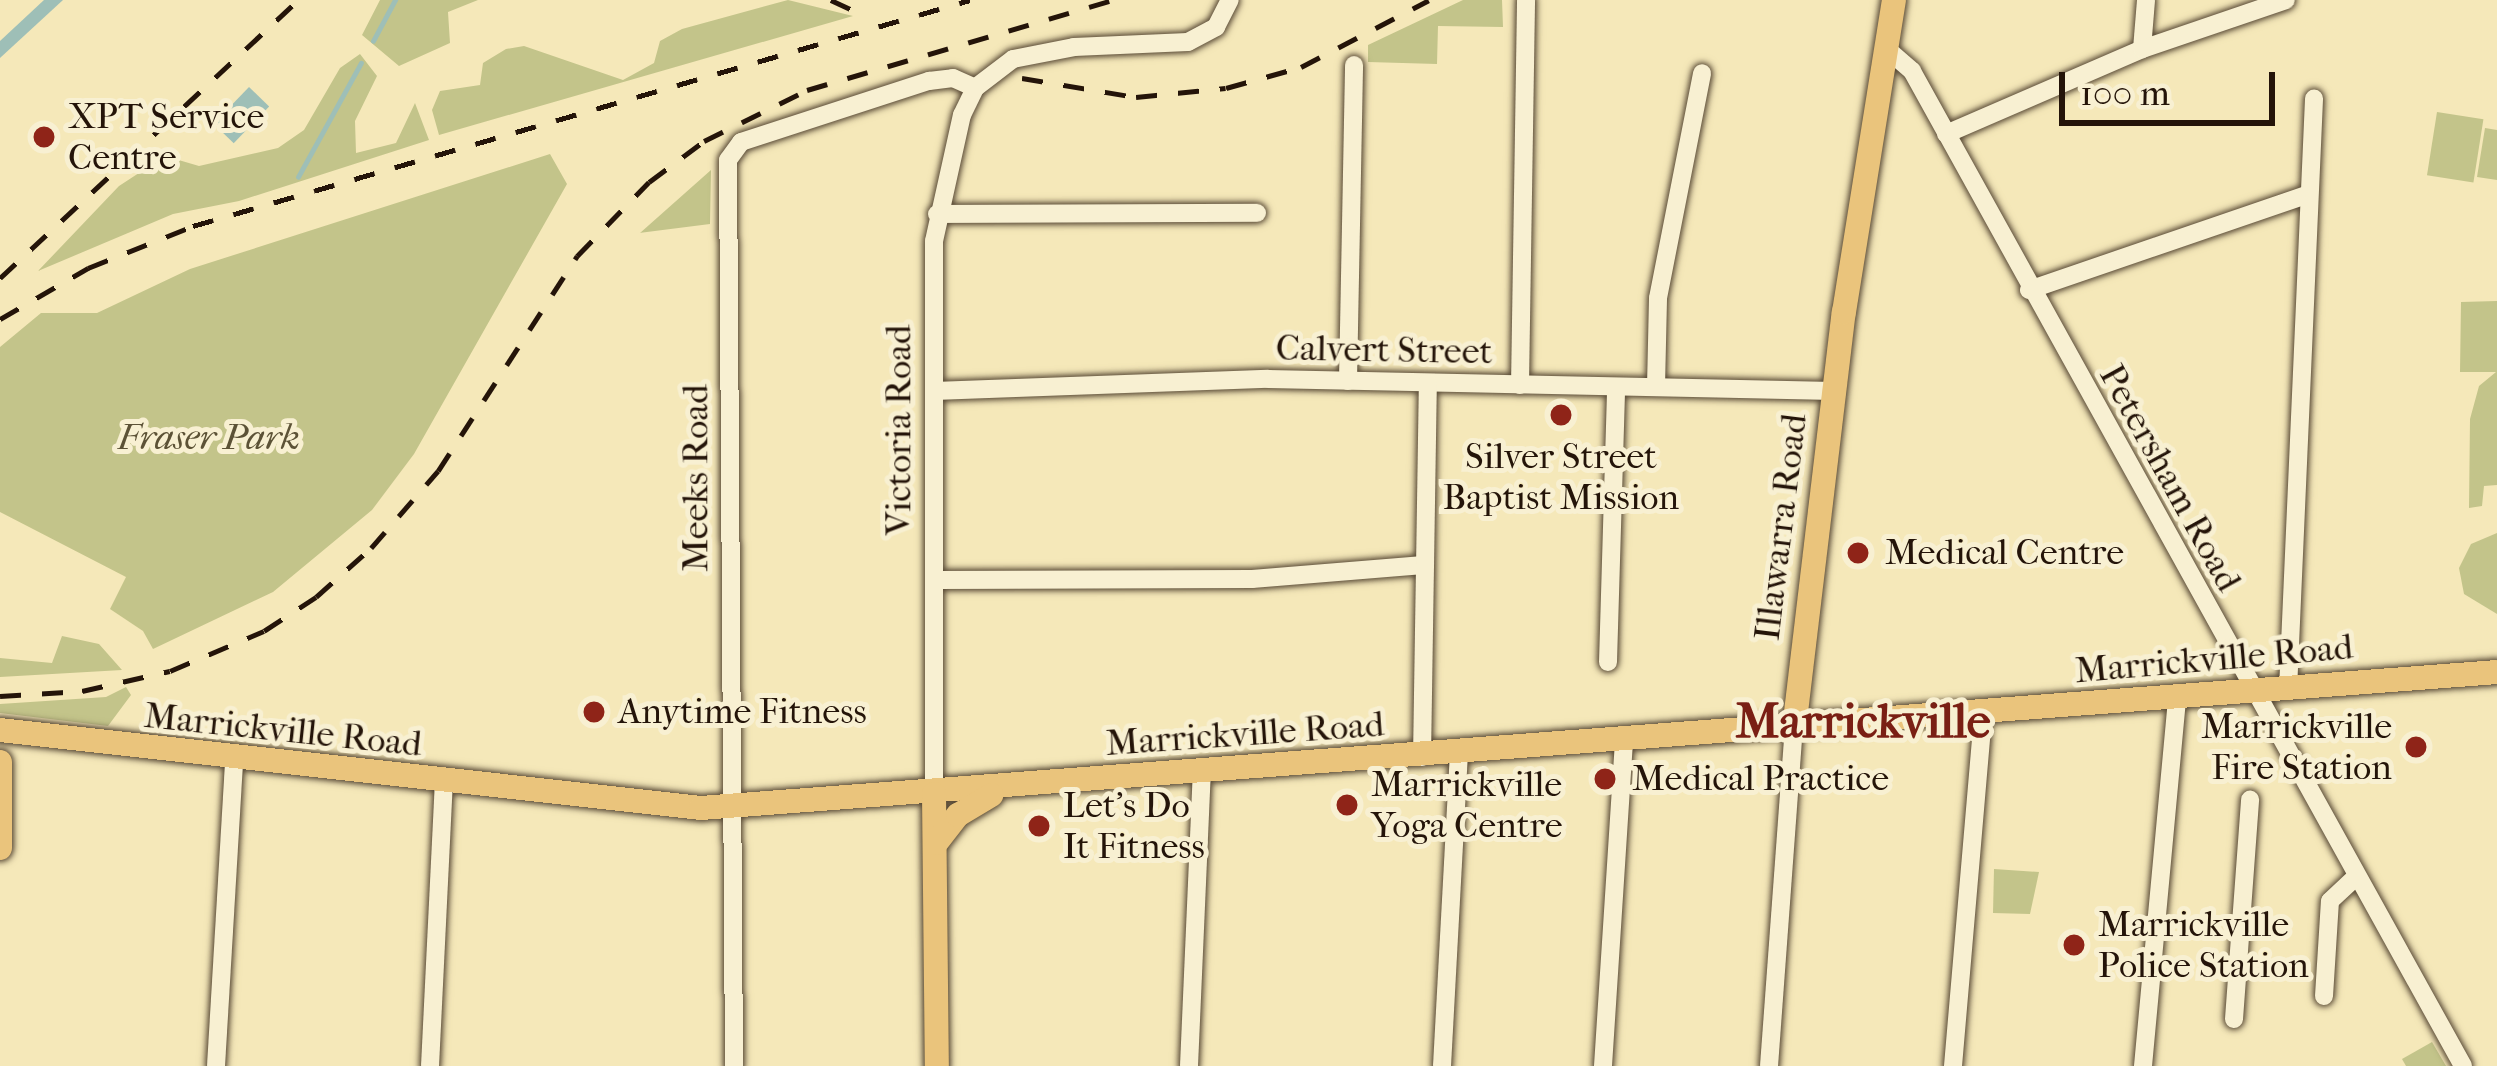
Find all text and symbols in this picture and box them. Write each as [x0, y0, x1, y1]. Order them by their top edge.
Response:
scale bar [2065, 48, 2281, 122]
text: 100 m [2080, 72, 2170, 114]
place label: XPT Service Centre [68, 94, 264, 179]
marker: XPT Service Centre [31, 124, 57, 150]
street label: Victoria Road [877, 325, 921, 535]
street label: Calvert Street [1275, 327, 1493, 373]
street label: Petersham Road [2090, 357, 2250, 599]
street label: Meeks Road [674, 384, 718, 572]
marker: Silver Street Baptist Mission [1548, 402, 1574, 428]
street label: Illawarra Road [1746, 411, 1816, 643]
park label: Fraser Park [118, 416, 300, 460]
place label: Silver Street Baptist Mission [1443, 434, 1679, 519]
place label: Medical Centre [1885, 531, 2124, 575]
marker: Medical Centre [1842, 537, 1874, 569]
street label: Marrickville Road [2073, 625, 2355, 693]
place label: Anytime Fitness [618, 690, 867, 734]
district label: Marrickville [1736, 693, 1990, 751]
street label: Marrickville Road [142, 694, 424, 766]
marker: Anytime Fitness [581, 699, 607, 725]
street label: Marrickville Road [1104, 703, 1386, 765]
place label: Marrickville Fire Station [2201, 704, 2392, 789]
marker: Marrickville Fire Station [2403, 734, 2429, 760]
place label: Medical Practice [1632, 757, 1889, 801]
place label: Marrickville Yoga Centre [1371, 762, 1563, 847]
marker: Medical Practice [1589, 763, 1621, 795]
place label: Let's Do It Fitness [1063, 783, 1205, 868]
marker: Marrickville Yoga Centre [1334, 792, 1360, 818]
marker: Let's Do It Fitness [1026, 813, 1052, 839]
place label: Marrickville Police Station [2098, 902, 2309, 987]
marker: Marrickville Police Station [2061, 932, 2087, 958]

